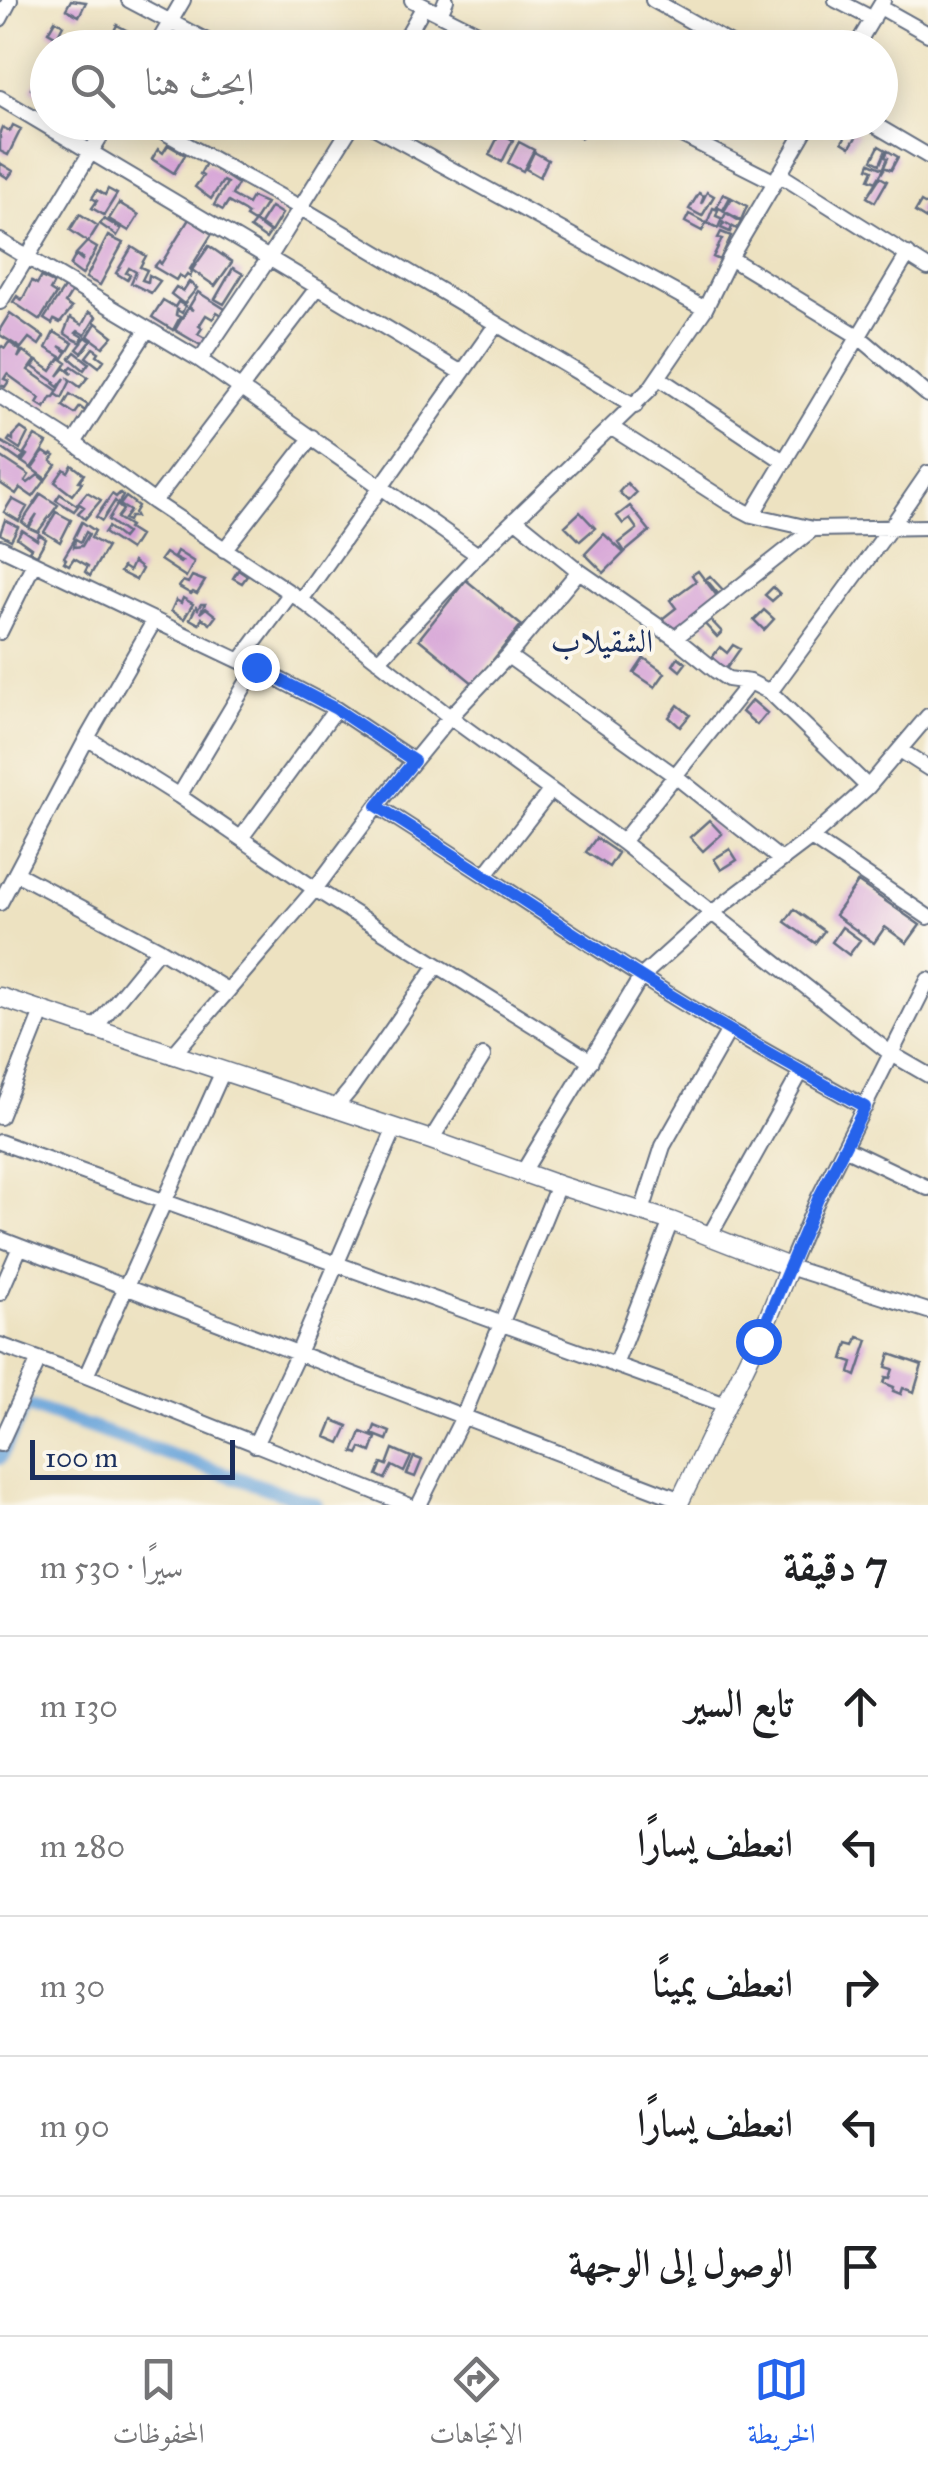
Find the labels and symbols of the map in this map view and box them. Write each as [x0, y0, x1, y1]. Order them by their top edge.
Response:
district label: الشقيلاب [551, 622, 653, 661]
route end [234, 645, 280, 691]
route start [736, 1319, 782, 1365]
scale bar [30, 1435, 235, 1480]

